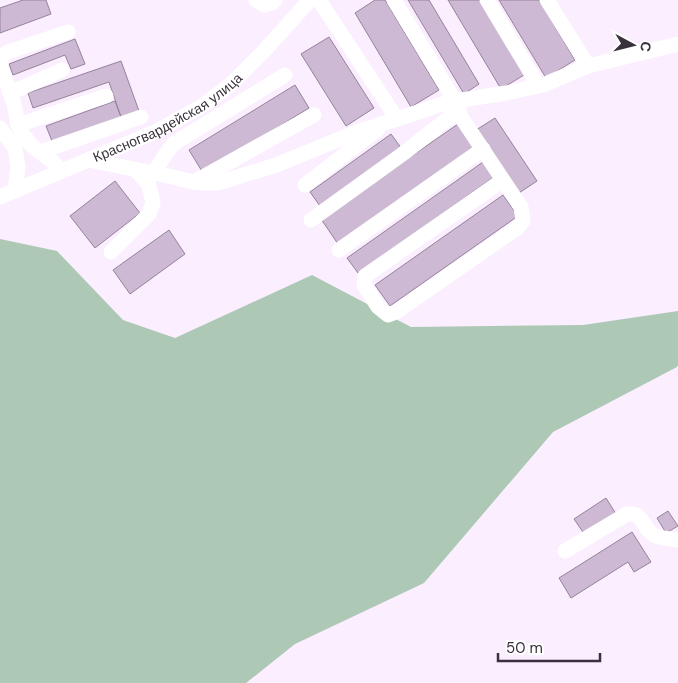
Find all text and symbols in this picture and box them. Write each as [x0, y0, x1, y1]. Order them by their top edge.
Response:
north arrow [608, 20, 658, 70]
text: С [636, 40, 655, 53]
street label: Красногвардейская улица [90, 69, 246, 166]
scale bar [498, 630, 600, 662]
text: 50 m [506, 638, 543, 658]

